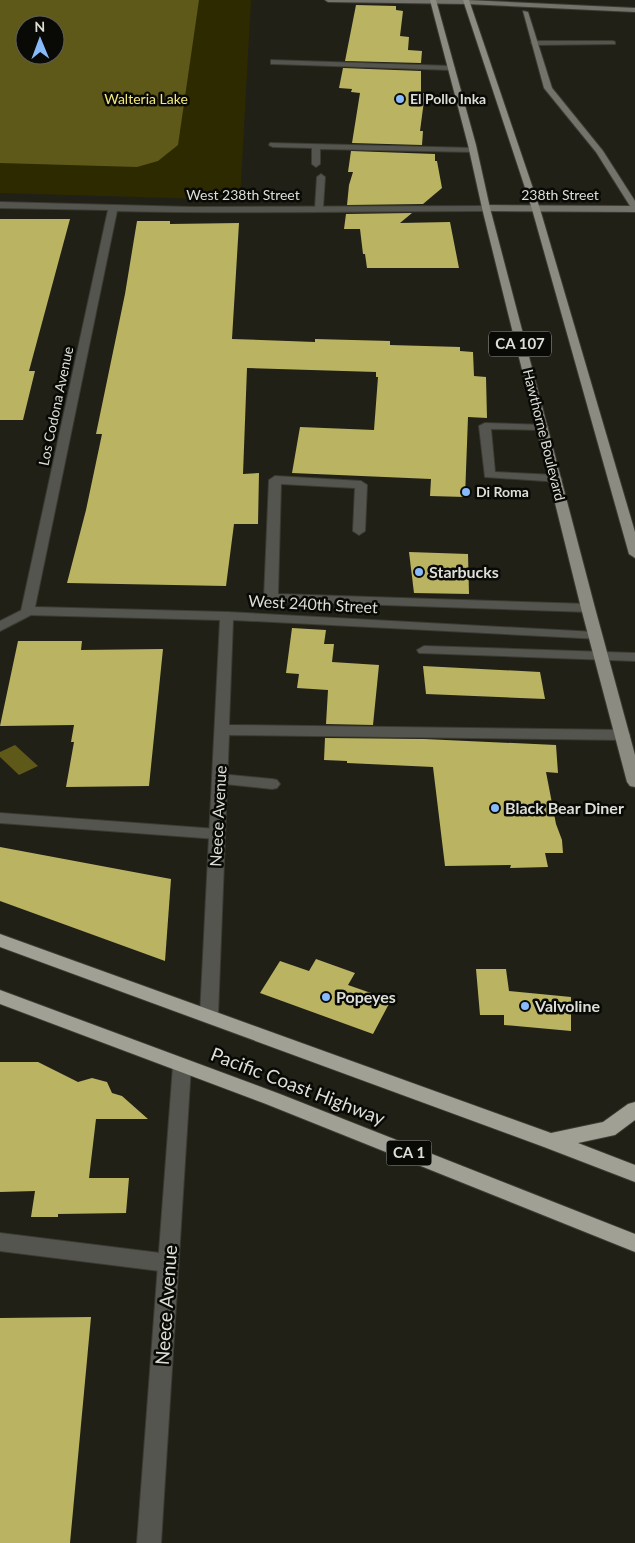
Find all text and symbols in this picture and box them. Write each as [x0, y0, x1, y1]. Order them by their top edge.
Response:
north arrow [15, 15, 65, 65]
text: N [34, 18, 45, 35]
park label: Walteria Lake [104, 90, 188, 107]
place label: El Pollo Inka [410, 90, 486, 107]
marker: El Pollo Inka [394, 93, 406, 105]
street label: West 238th Street [186, 186, 300, 203]
street label: 238th Street [521, 186, 599, 203]
road number: CA 107 [489, 332, 551, 356]
street label: Los Codona Avenue [35, 345, 76, 467]
street label: Hawthorne Boulevard [520, 367, 569, 502]
place label: Di Roma [476, 483, 529, 500]
marker: Di Roma [460, 486, 472, 498]
place label: Starbucks [429, 562, 499, 581]
marker: Starbucks [413, 566, 425, 578]
street label: West 240th Street [248, 591, 378, 616]
street label: Neece Avenue [205, 765, 230, 867]
place label: Black Bear Diner [505, 798, 624, 817]
marker: Black Bear Diner [489, 802, 501, 814]
place label: Popeyes [336, 987, 396, 1006]
marker: Popeyes [320, 991, 332, 1003]
place label: Valvoline [534, 996, 600, 1015]
marker: Valvoline [519, 1000, 531, 1012]
street label: Pacific Coast Highway [208, 1042, 389, 1129]
road number: CA 1 [386, 1140, 432, 1166]
street label: Neece Avenue [150, 1244, 181, 1366]

